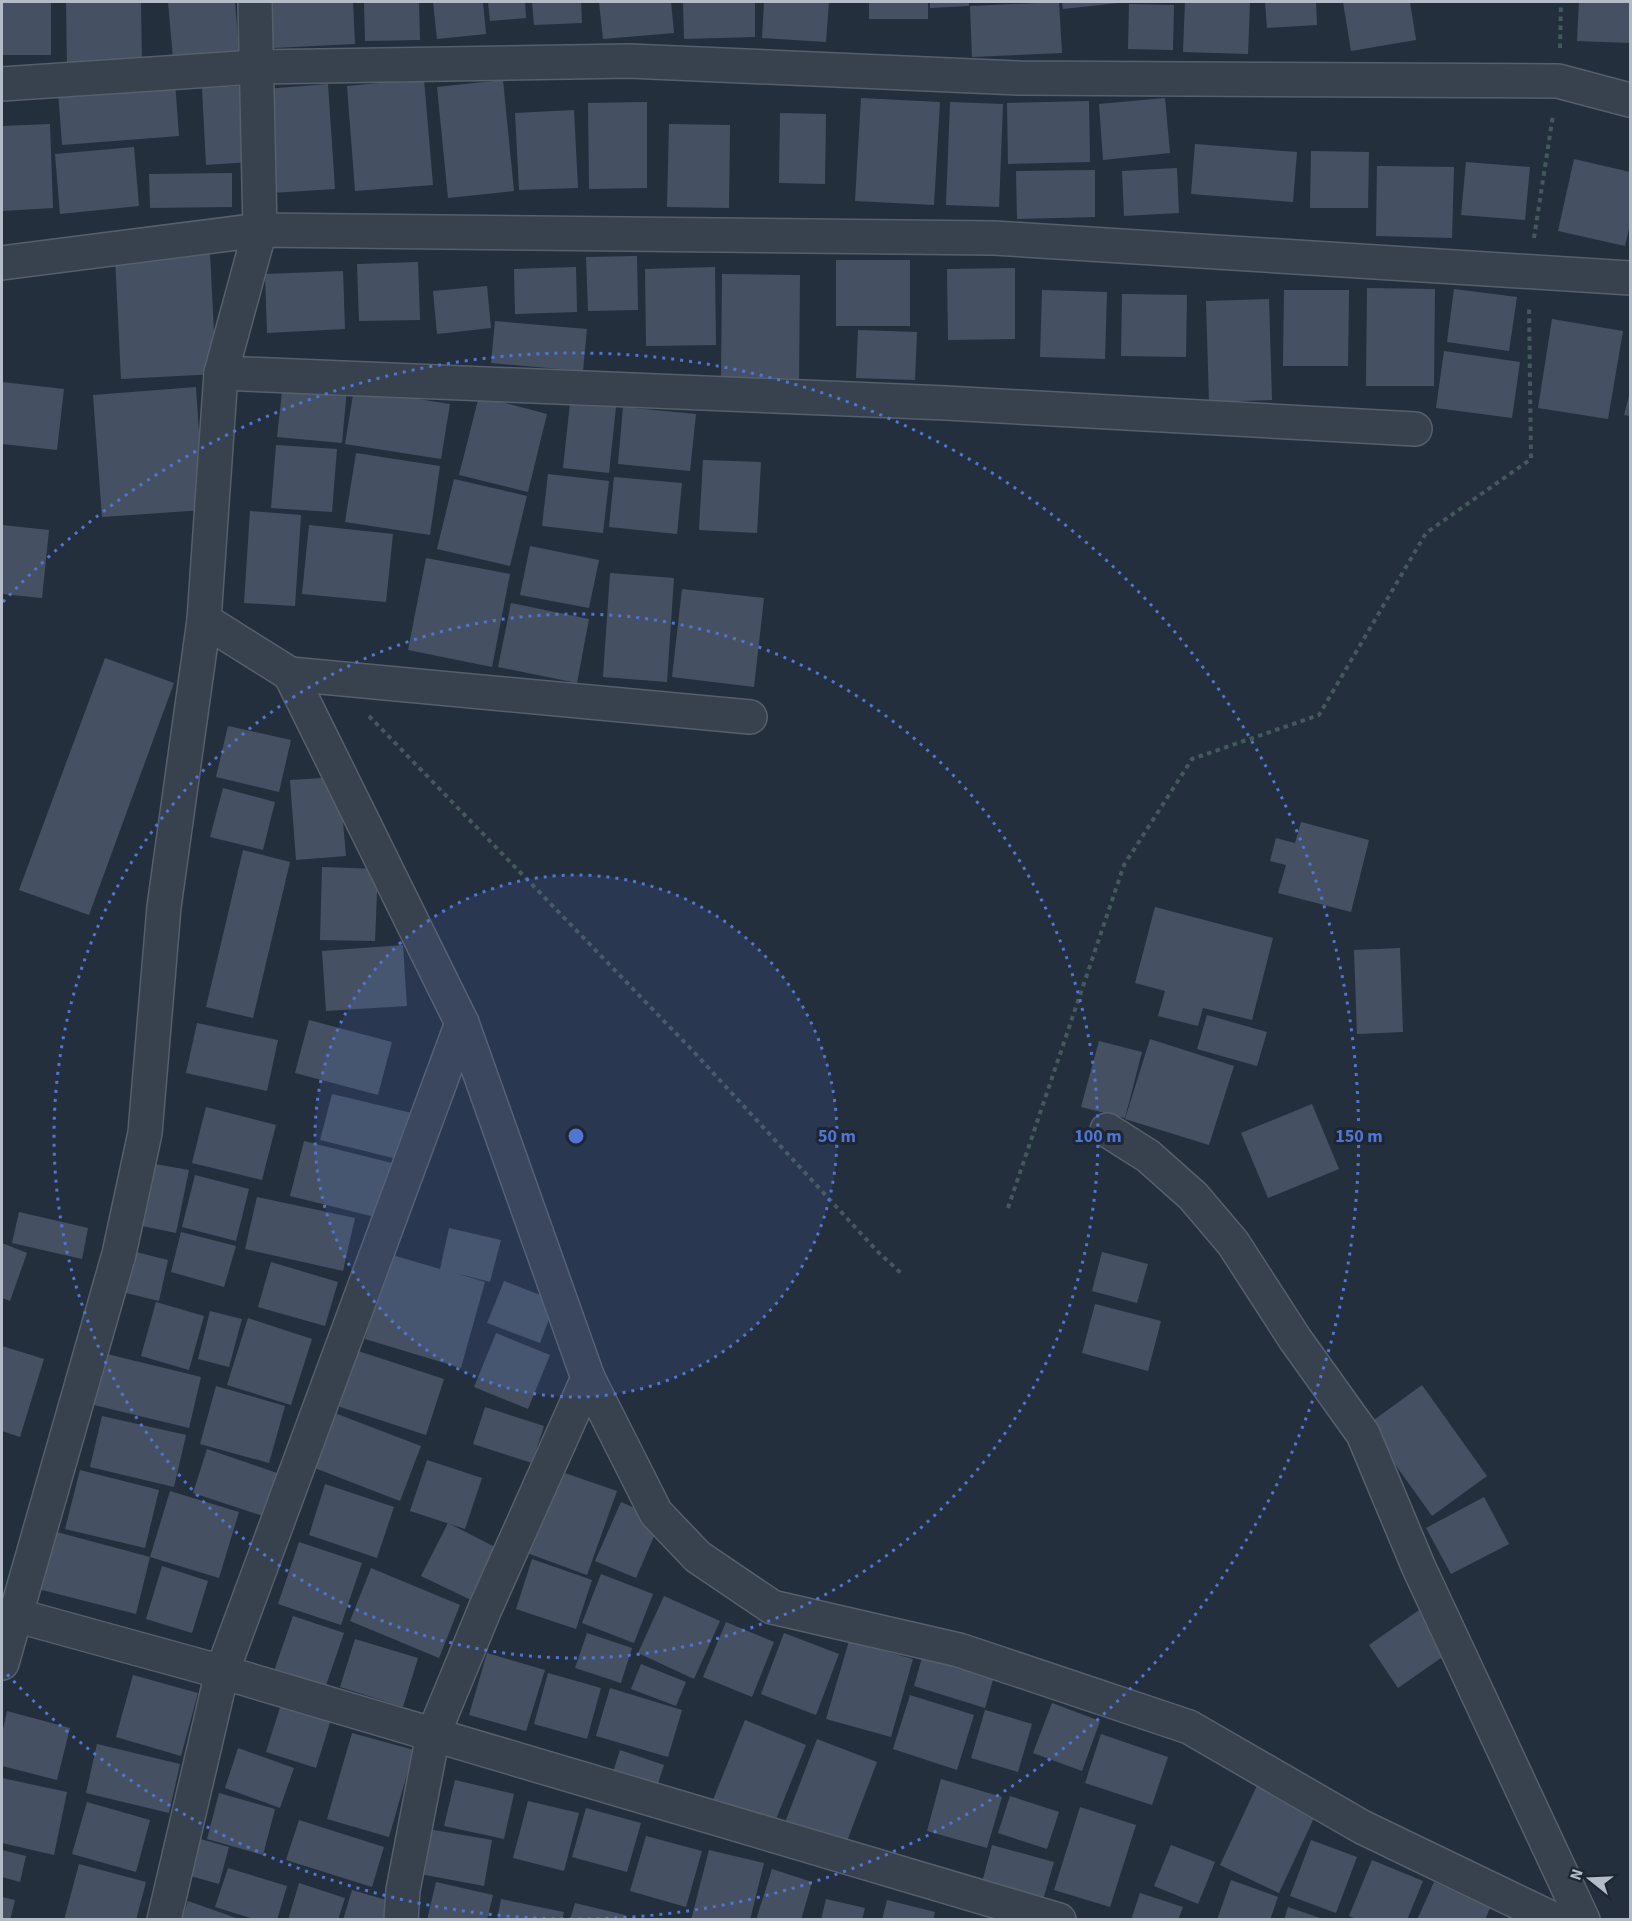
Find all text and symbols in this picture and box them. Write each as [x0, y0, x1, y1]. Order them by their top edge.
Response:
text: 50 m [818, 1124, 856, 1149]
text: 100 m [1074, 1124, 1122, 1149]
text: 150 m [1335, 1124, 1383, 1149]
centre of rings [566, 1126, 586, 1146]
north arrow [1560, 1849, 1620, 1909]
text: N [1565, 1866, 1589, 1883]

